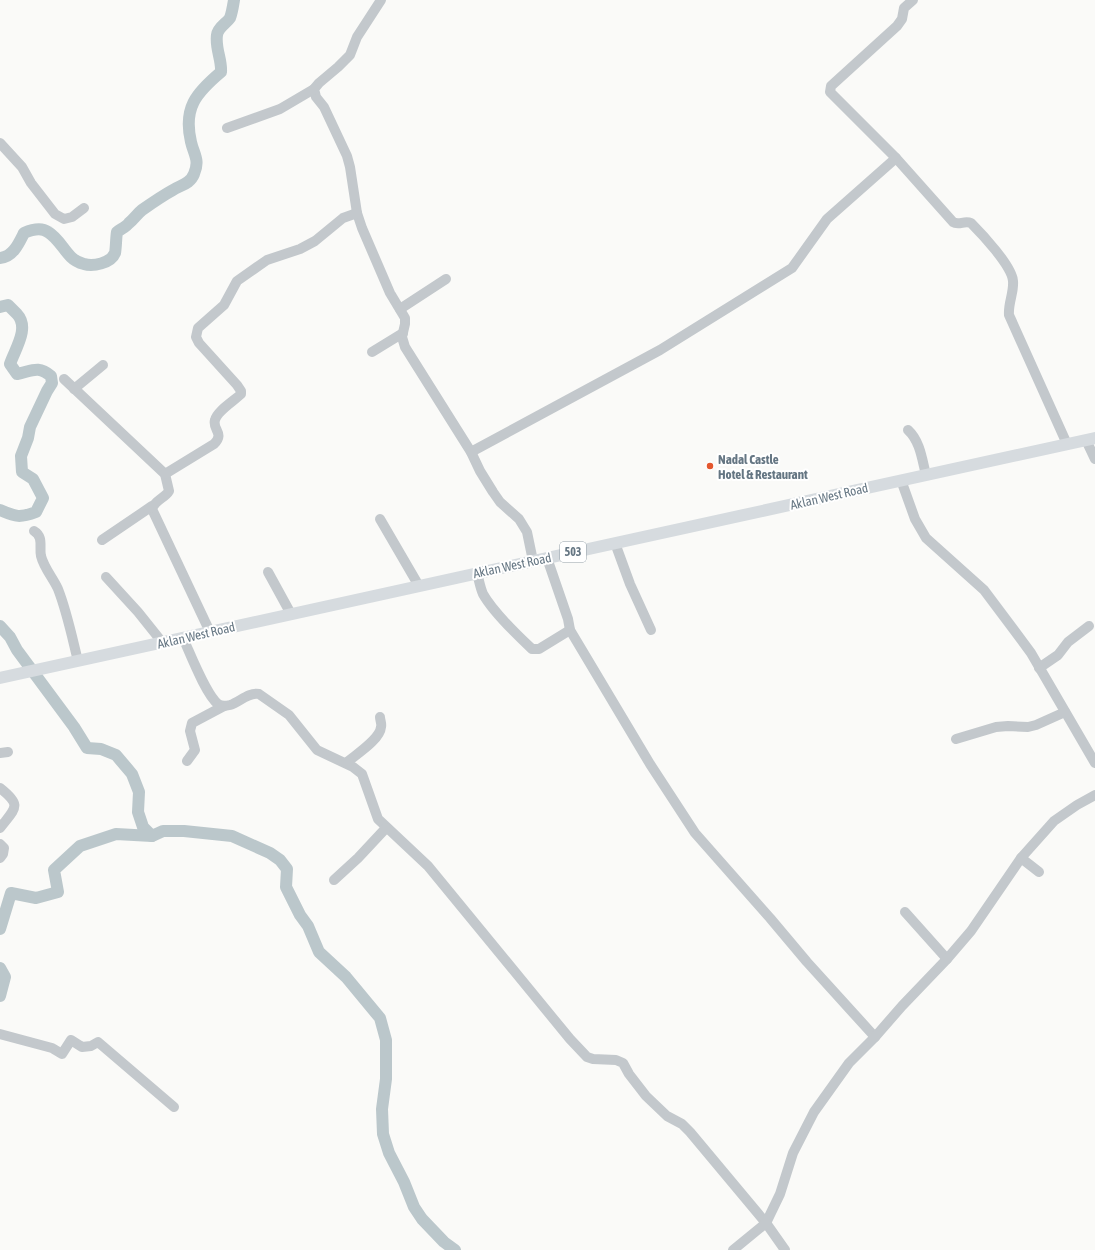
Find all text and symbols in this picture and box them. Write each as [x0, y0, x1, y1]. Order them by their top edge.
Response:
place label: Nadal Castle Hotel & Restaurant [718, 452, 808, 482]
marker: Nadal Castle Hotel & Restaurant [705, 461, 715, 471]
street label: Aklan West Road [789, 480, 870, 513]
road number: 503 [560, 542, 586, 562]
street label: Aklan West Road [472, 550, 553, 581]
street label: Aklan West Road [156, 619, 237, 652]

